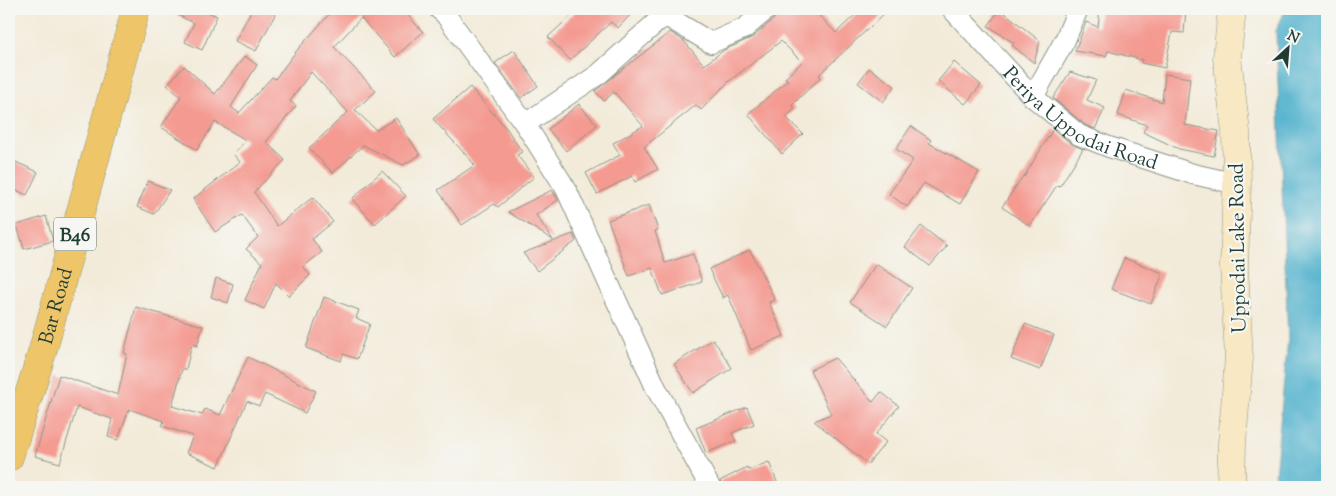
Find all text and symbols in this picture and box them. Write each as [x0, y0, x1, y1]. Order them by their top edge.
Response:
north arrow [1264, 22, 1314, 72]
text: N [1283, 27, 1302, 50]
street label: Periya Uppodai Road [995, 61, 1161, 179]
street label: Uppodai Lake Road [1224, 163, 1255, 333]
road number: B46 [54, 218, 96, 250]
street label: Bar Road [33, 265, 82, 348]

